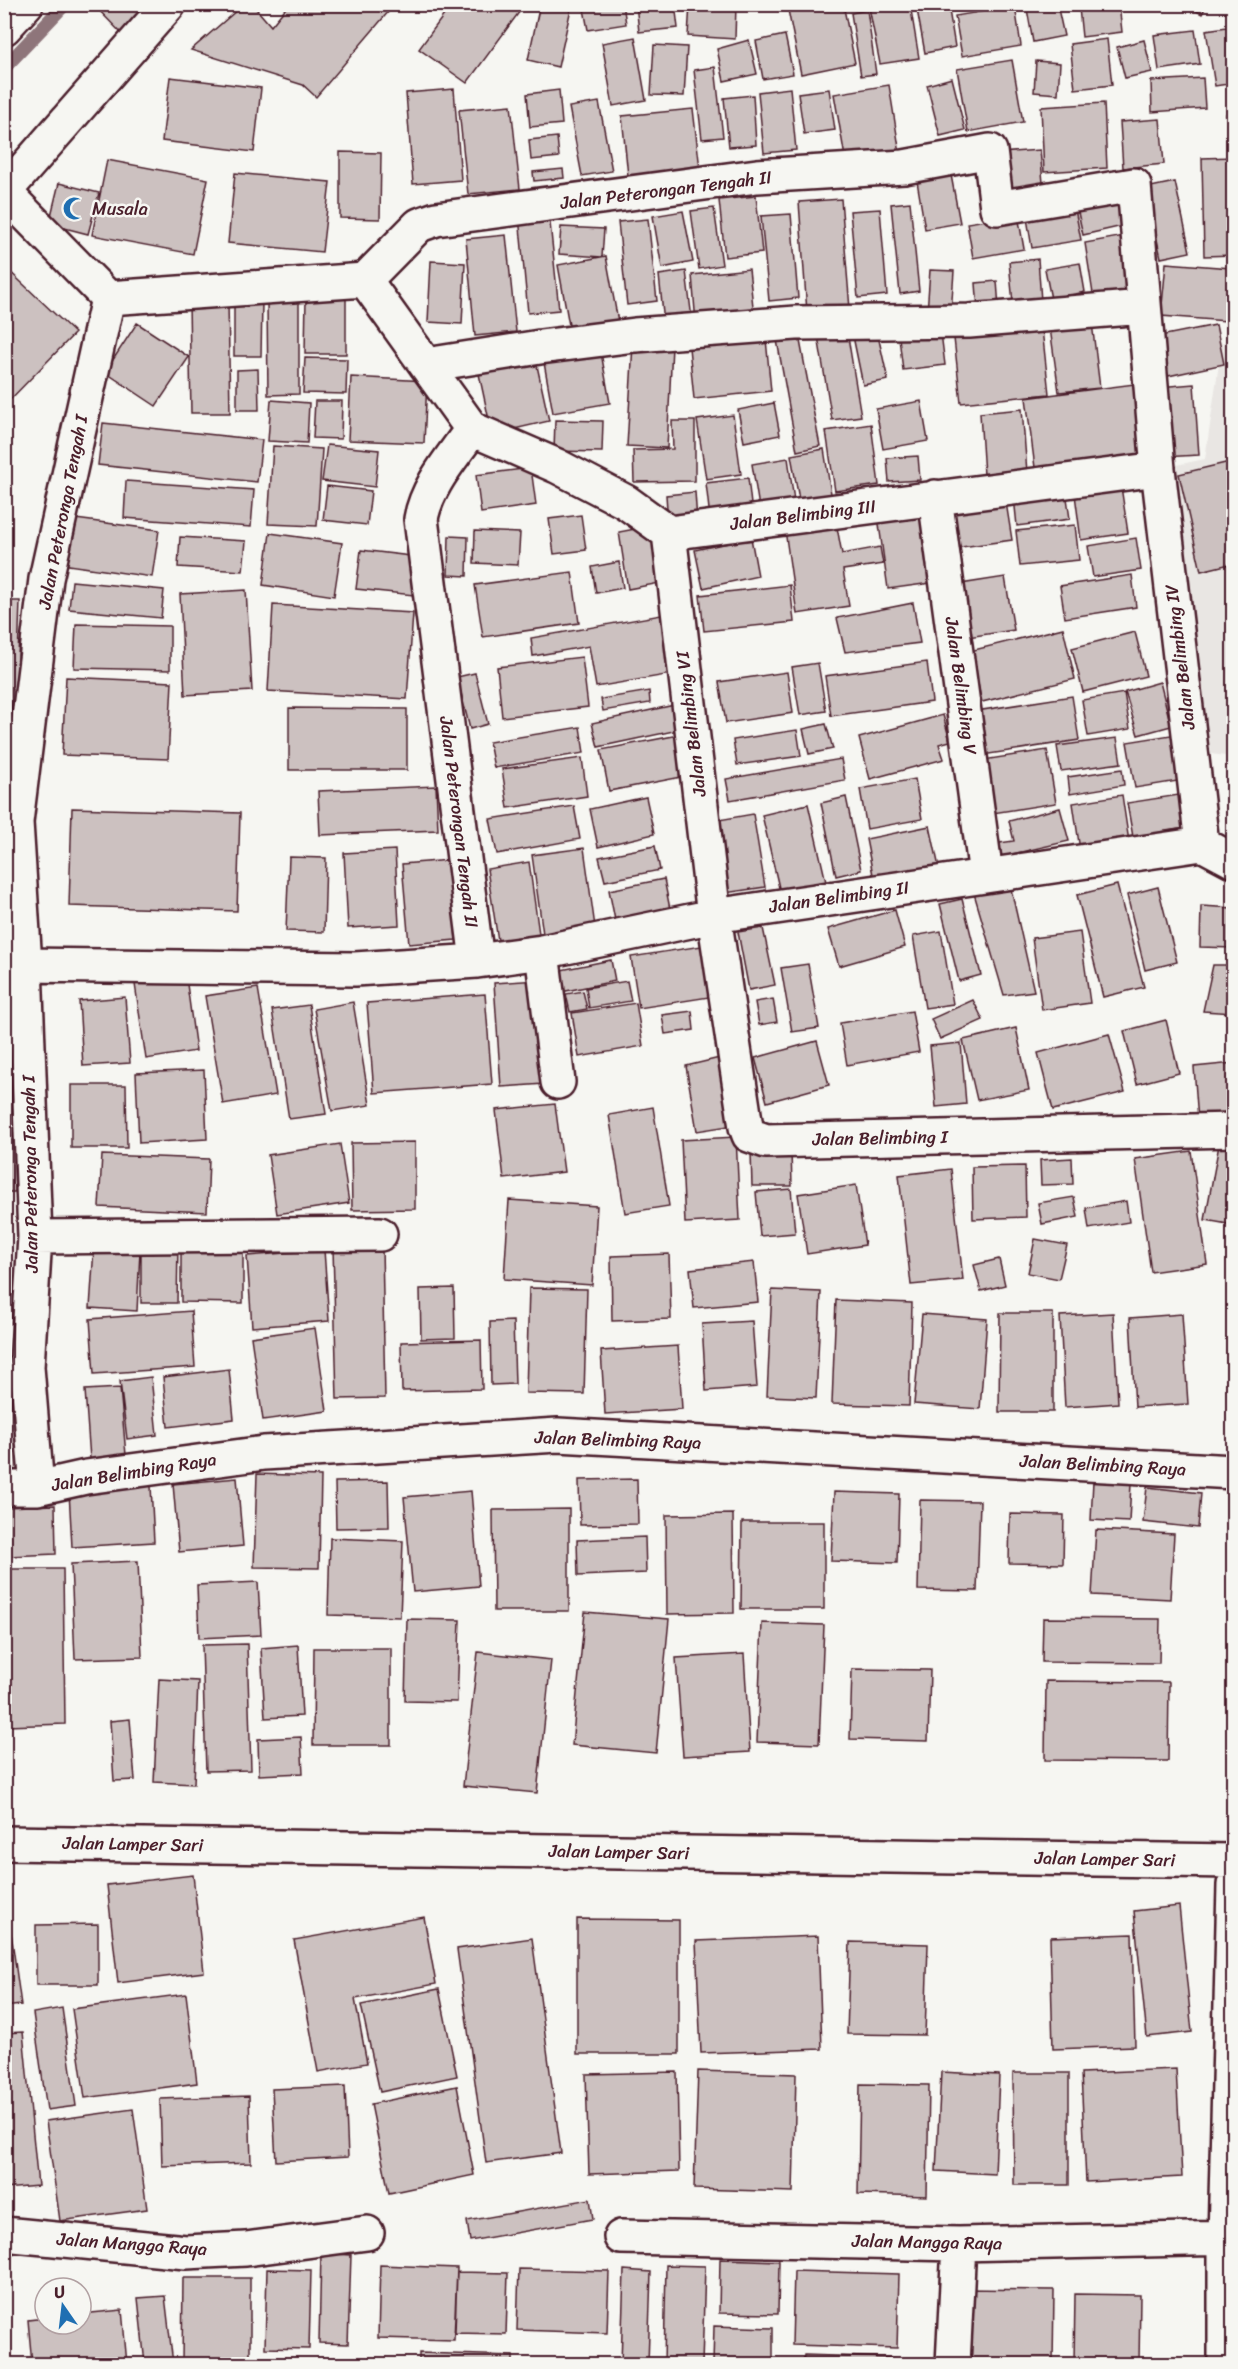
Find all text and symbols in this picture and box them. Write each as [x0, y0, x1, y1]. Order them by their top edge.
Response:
street label: Jalan Peterongan Tengah II [557, 161, 774, 219]
place label: Musala [92, 193, 148, 225]
mosque icon: Musala [61, 196, 87, 222]
street label: Jalan Peteronga Tengah I [28, 410, 98, 613]
street label: Jalan Belimbing III [727, 490, 878, 540]
street label: Jalan Belimbing IV [1155, 582, 1205, 732]
street label: Jalan Belimbing V [935, 614, 987, 757]
street label: Jalan Belimbing VI [666, 648, 716, 799]
street label: Jalan Peterongan Tengah II [430, 713, 488, 930]
street label: Jalan Belimbing II [766, 871, 911, 923]
street label: Jalan Peteronga Tengah I [12, 1073, 48, 1274]
street label: Jalan Belimbing I [811, 1121, 950, 1155]
street label: Jalan Belimbing Raya [533, 1421, 702, 1459]
street label: Jalan Belimbing Raya [48, 1443, 219, 1501]
street label: Jalan Belimbing Raya [1018, 1445, 1187, 1485]
street label: Jalan Lamper Sari [61, 1827, 205, 1861]
street label: Jalan Lamper Sari [547, 1835, 691, 1869]
street label: Jalan Lamper Sari [1033, 1842, 1177, 1876]
street label: Jalan Mangga Raya [55, 2223, 208, 2265]
street label: Jalan Mangga Raya [851, 2225, 1002, 2259]
north arrow [33, 2276, 93, 2336]
text: U [51, 2276, 70, 2307]

